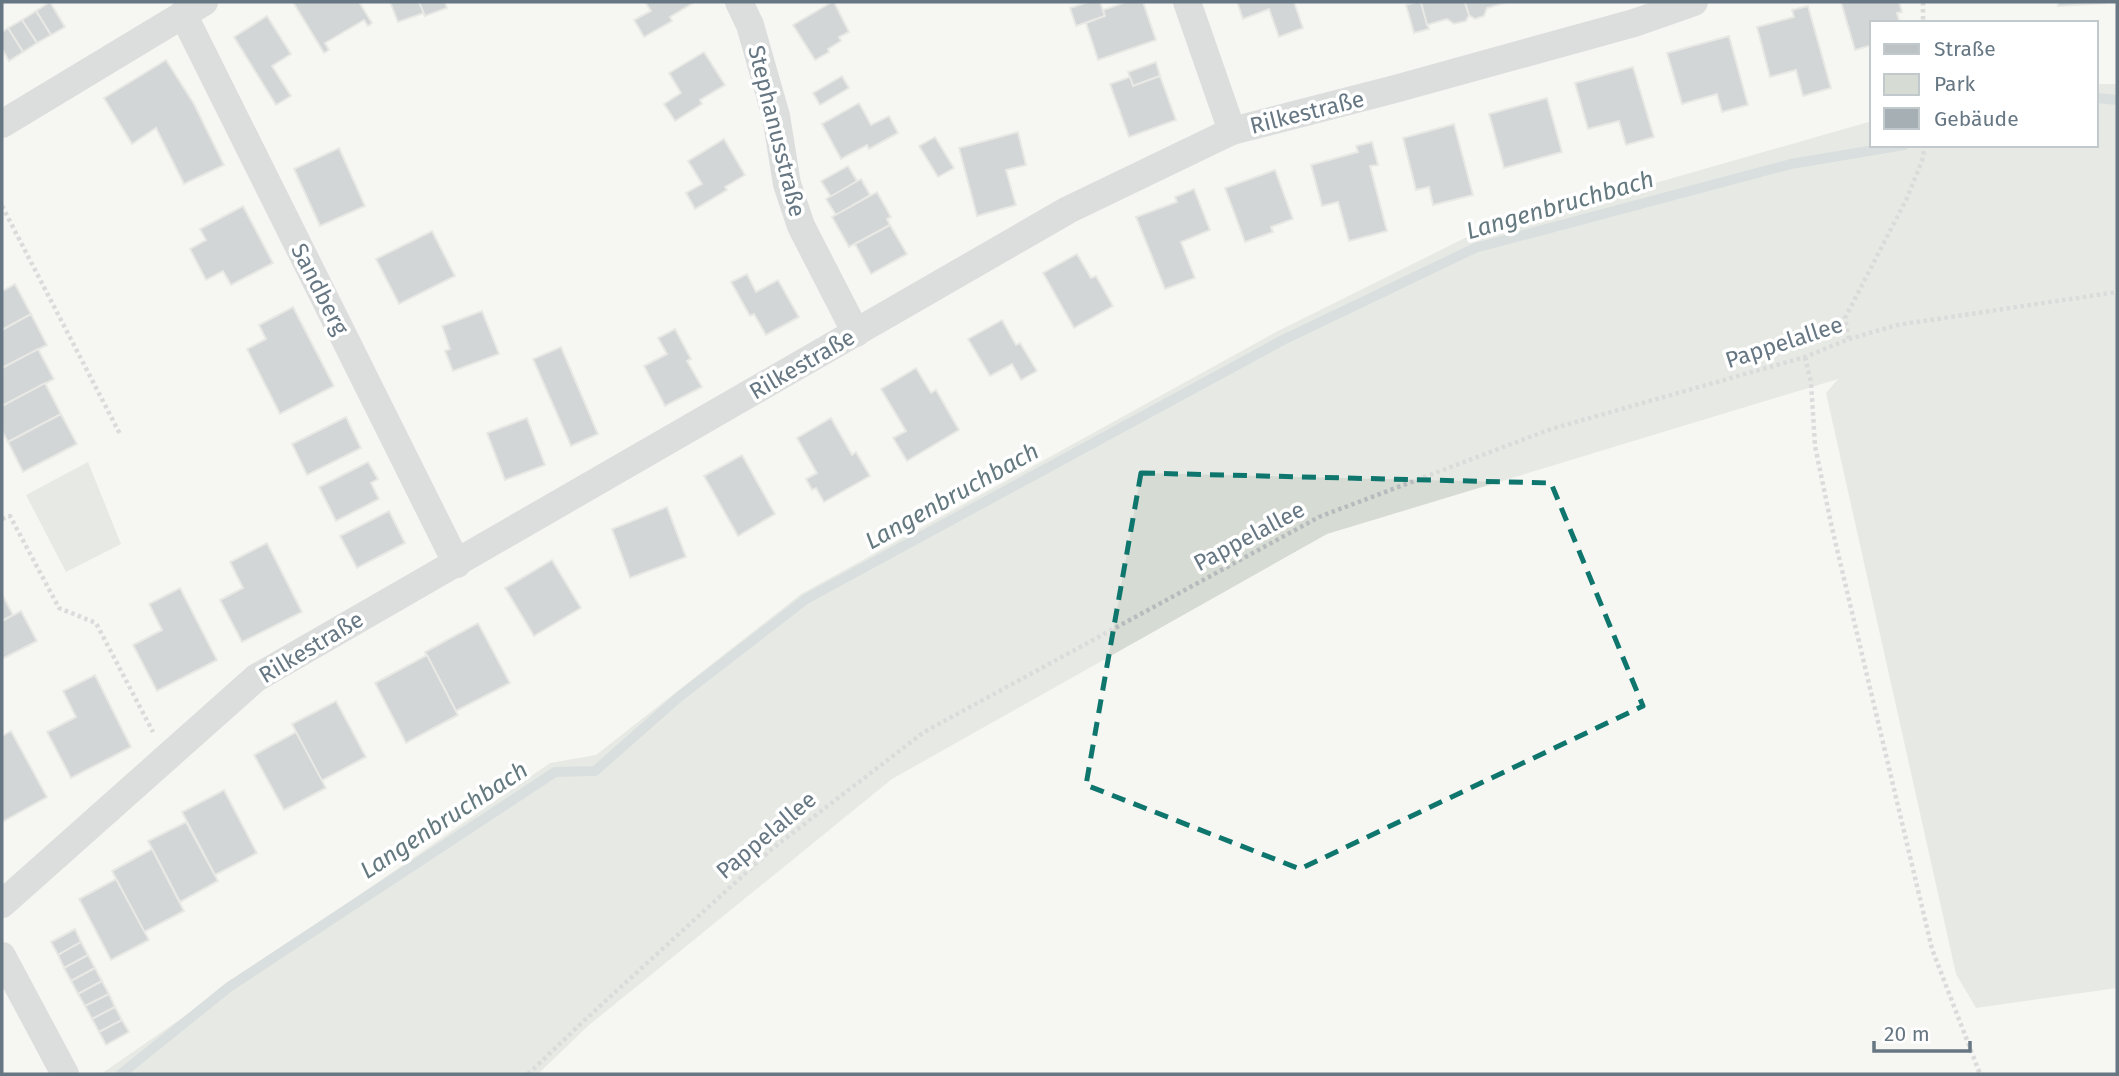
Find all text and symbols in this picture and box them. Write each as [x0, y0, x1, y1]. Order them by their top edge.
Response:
legend [1870, 21, 2098, 147]
text: Straße [1934, 36, 1996, 62]
street label: Stephanusstraße [742, 42, 812, 220]
text: Park [1934, 71, 1976, 97]
street label: Rilkestraße [1247, 84, 1367, 140]
text: Gebäude [1934, 106, 2019, 132]
water label: Langenbruchbach [1463, 165, 1657, 245]
street label: Sandberg [285, 239, 355, 339]
street label: Pappelallee [1722, 310, 1846, 374]
street label: Rilkestraße [744, 323, 860, 405]
water label: Langenbruchbach [860, 437, 1044, 555]
street label: Pappelallee [1189, 495, 1309, 577]
street label: Rilkestraße [254, 605, 368, 689]
water label: Langenbruchbach [355, 755, 533, 885]
street label: Pappelallee [710, 785, 822, 885]
scale bar [1874, 1010, 1970, 1054]
text: 20 m [1884, 1021, 1930, 1047]

